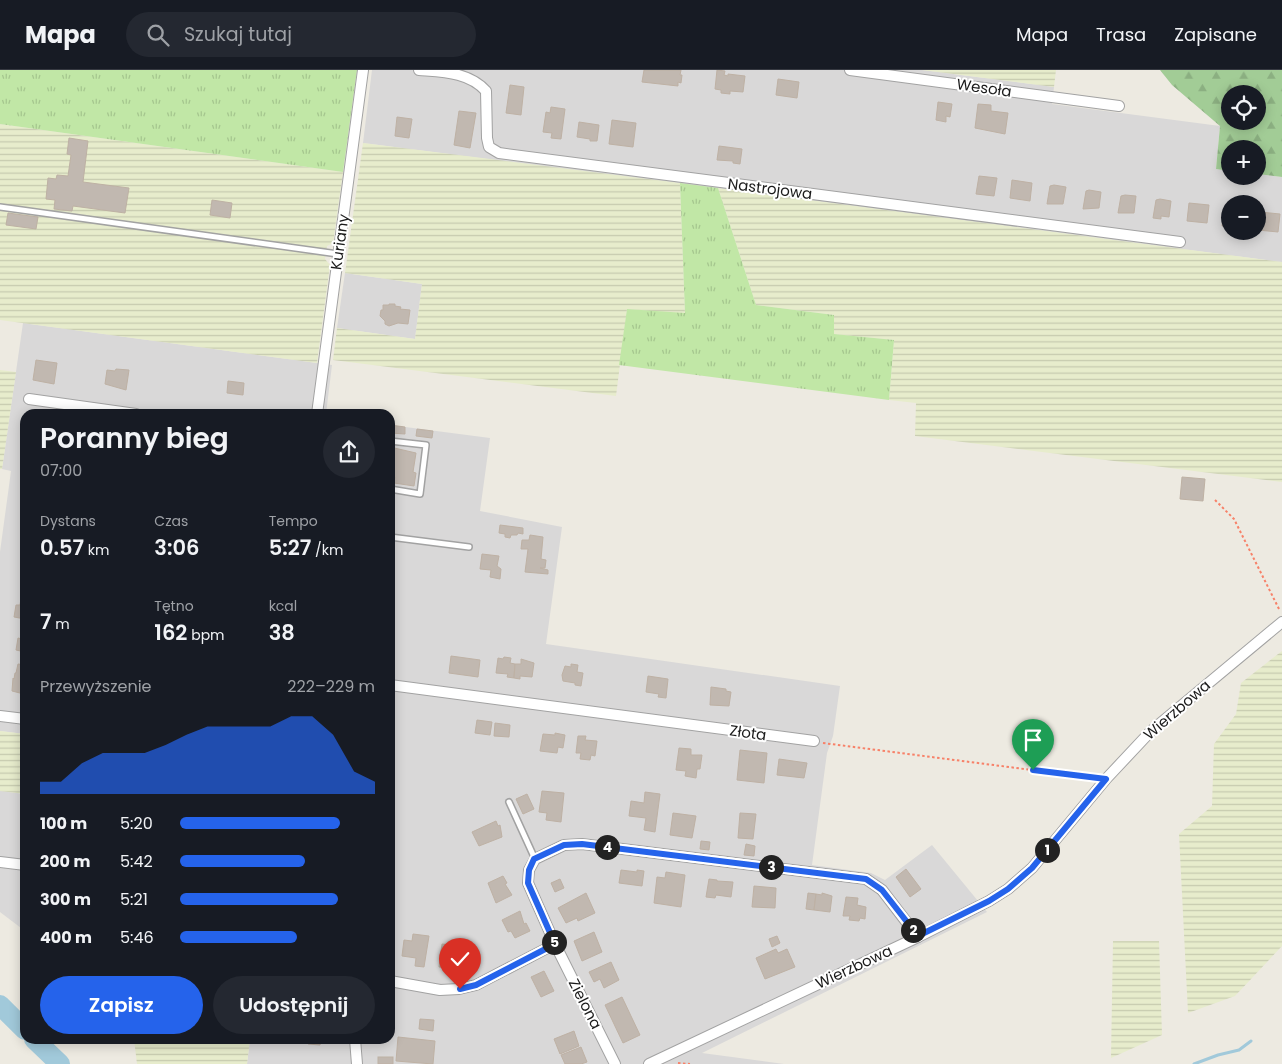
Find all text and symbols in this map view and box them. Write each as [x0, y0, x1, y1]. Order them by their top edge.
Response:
search box [126, 12, 476, 57]
text: Mapa [25, 18, 96, 51]
icon: search [144, 21, 172, 49]
text: Szukaj tutaj [184, 21, 292, 48]
text: Mapa [1016, 22, 1068, 47]
text: Trasa [1096, 22, 1146, 47]
text: Zapisane [1174, 22, 1257, 47]
street label: Wesoła [955, 73, 1013, 102]
map controls [1221, 85, 1266, 240]
button: locate [1221, 85, 1266, 130]
button: + [1221, 140, 1266, 185]
street label: Nastrojowa [727, 173, 813, 204]
button: − [1221, 195, 1266, 240]
street label: Kuriany [325, 212, 354, 271]
text: Poranny bieg [40, 419, 229, 458]
button: share [323, 426, 375, 478]
text: 07:00 [40, 459, 82, 482]
text: Dystans [40, 511, 96, 531]
text: Czas [154, 511, 188, 531]
text: Tempo [269, 511, 318, 531]
text: 0.57 [40, 533, 84, 562]
text: 3:06 [154, 533, 199, 562]
text: 5:27 [269, 533, 311, 562]
text: km [84, 540, 109, 560]
text: /km [311, 540, 343, 560]
text: Tętno [154, 596, 194, 616]
text: kcal [269, 596, 297, 616]
text: 7 [40, 607, 52, 636]
text: m [52, 614, 70, 634]
text: 162 [154, 618, 187, 647]
text: 38 [269, 618, 295, 647]
text: bpm [187, 625, 225, 645]
text: Przewyższenie [40, 675, 152, 698]
text: 222–229 m [287, 675, 375, 698]
street label: Wierzbowa [1139, 675, 1215, 745]
pin [1012, 719, 1054, 770]
street label: Złota [728, 720, 768, 745]
icon: arrive [1019, 726, 1047, 754]
text: 100 m [40, 812, 87, 835]
text: 5:20 [120, 812, 153, 835]
pin: 4 [594, 834, 620, 860]
text: 4 [603, 837, 612, 857]
pin: 1 [1034, 838, 1060, 862]
text: 1 [1045, 840, 1050, 860]
text: 200 m [40, 850, 90, 873]
text: 5:42 [120, 850, 153, 873]
pin: 3 [758, 854, 784, 880]
text: 3 [767, 857, 776, 877]
text: 300 m [40, 888, 91, 911]
text: 5:21 [120, 888, 148, 911]
pin: 2 [900, 918, 926, 942]
text: 2 [910, 920, 918, 940]
text: 400 m [40, 926, 92, 949]
text: 5:46 [120, 926, 154, 949]
pin: 5 [542, 930, 566, 954]
text: 5 [550, 932, 559, 952]
pin [439, 938, 481, 989]
street label: Wierzbowa [812, 940, 895, 993]
icon: check [446, 945, 474, 973]
street label: Zielona [564, 975, 607, 1033]
button: Zapisz [40, 976, 203, 1034]
button: Udostępnij [213, 976, 375, 1034]

